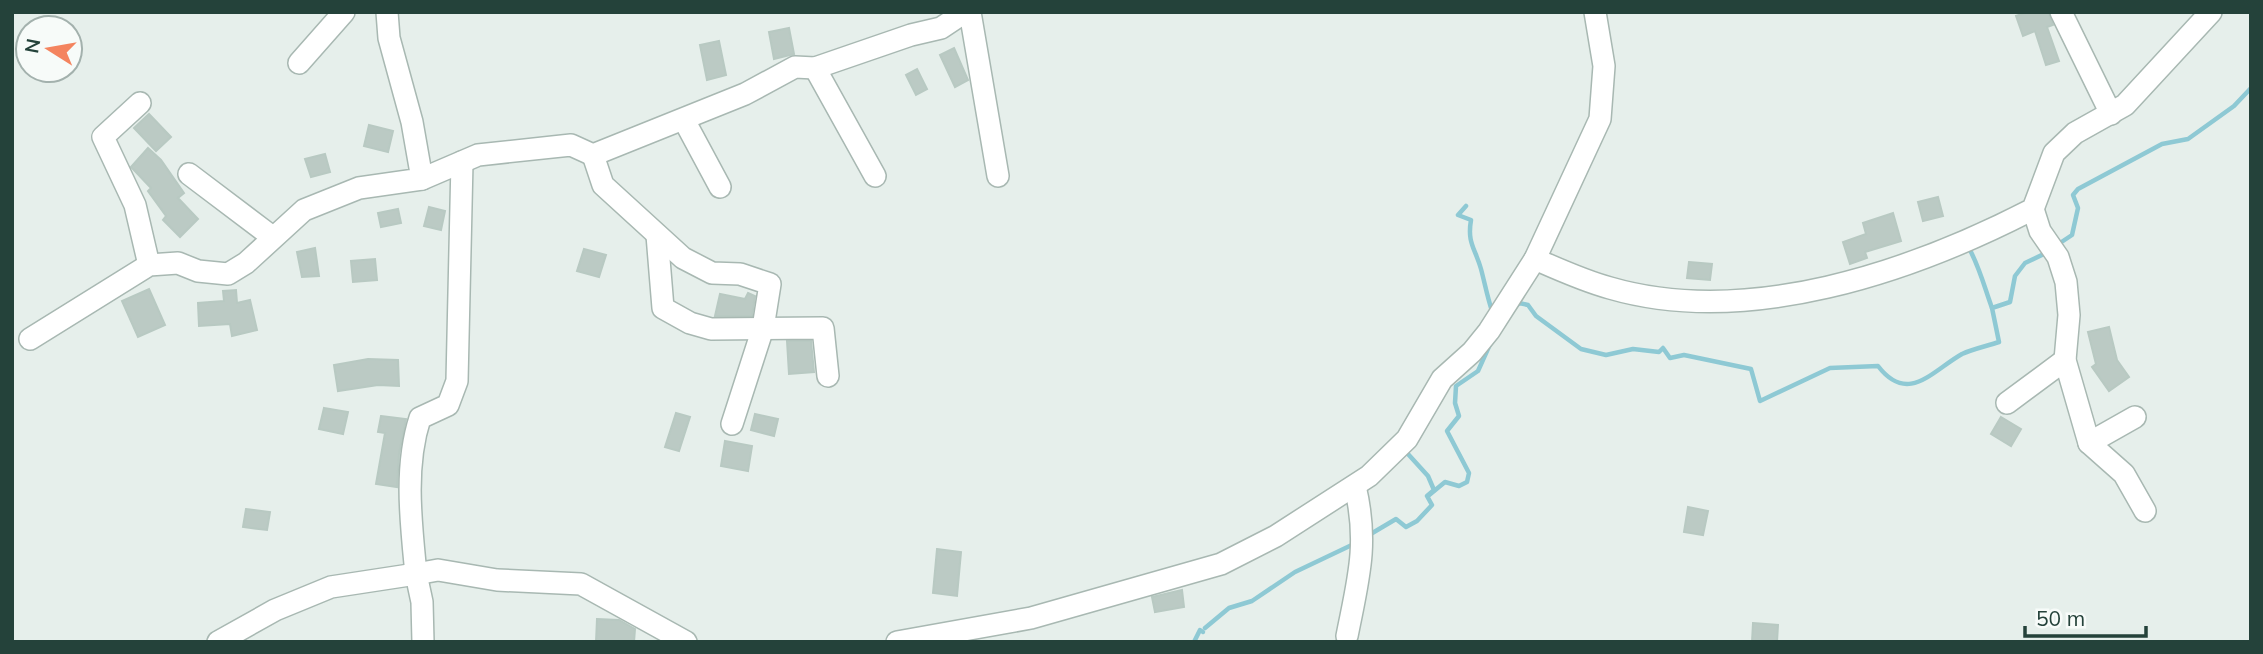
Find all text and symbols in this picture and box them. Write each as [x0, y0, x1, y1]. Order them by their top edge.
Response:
north arrow [14, 14, 84, 84]
text: N [19, 36, 45, 55]
scale bar [2025, 594, 2146, 638]
text: 50 m [2036, 605, 2085, 631]

